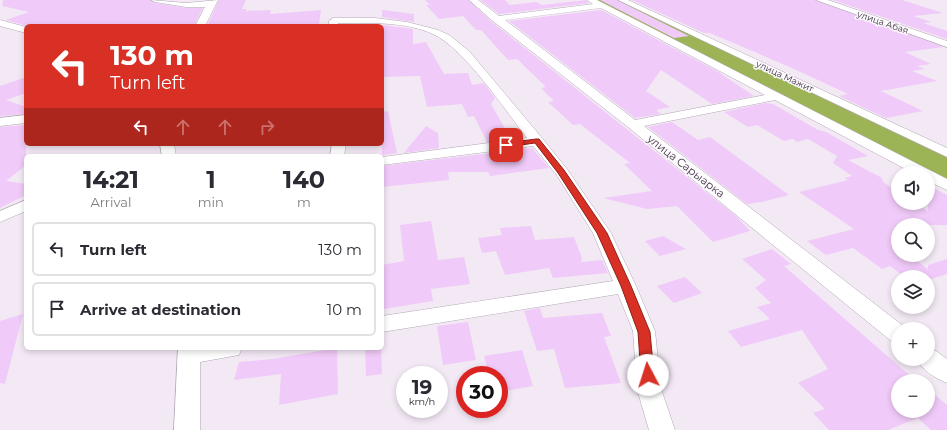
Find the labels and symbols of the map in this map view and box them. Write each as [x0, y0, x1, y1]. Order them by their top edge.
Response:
street label: улица Абая [855, 8, 910, 36]
street label: улица Мажит [754, 57, 816, 94]
pin [489, 128, 523, 162]
street label: улица Сарыарка [644, 131, 727, 201]
position arrow [627, 354, 669, 396]
speed limit sign: 30 [456, 366, 508, 418]

